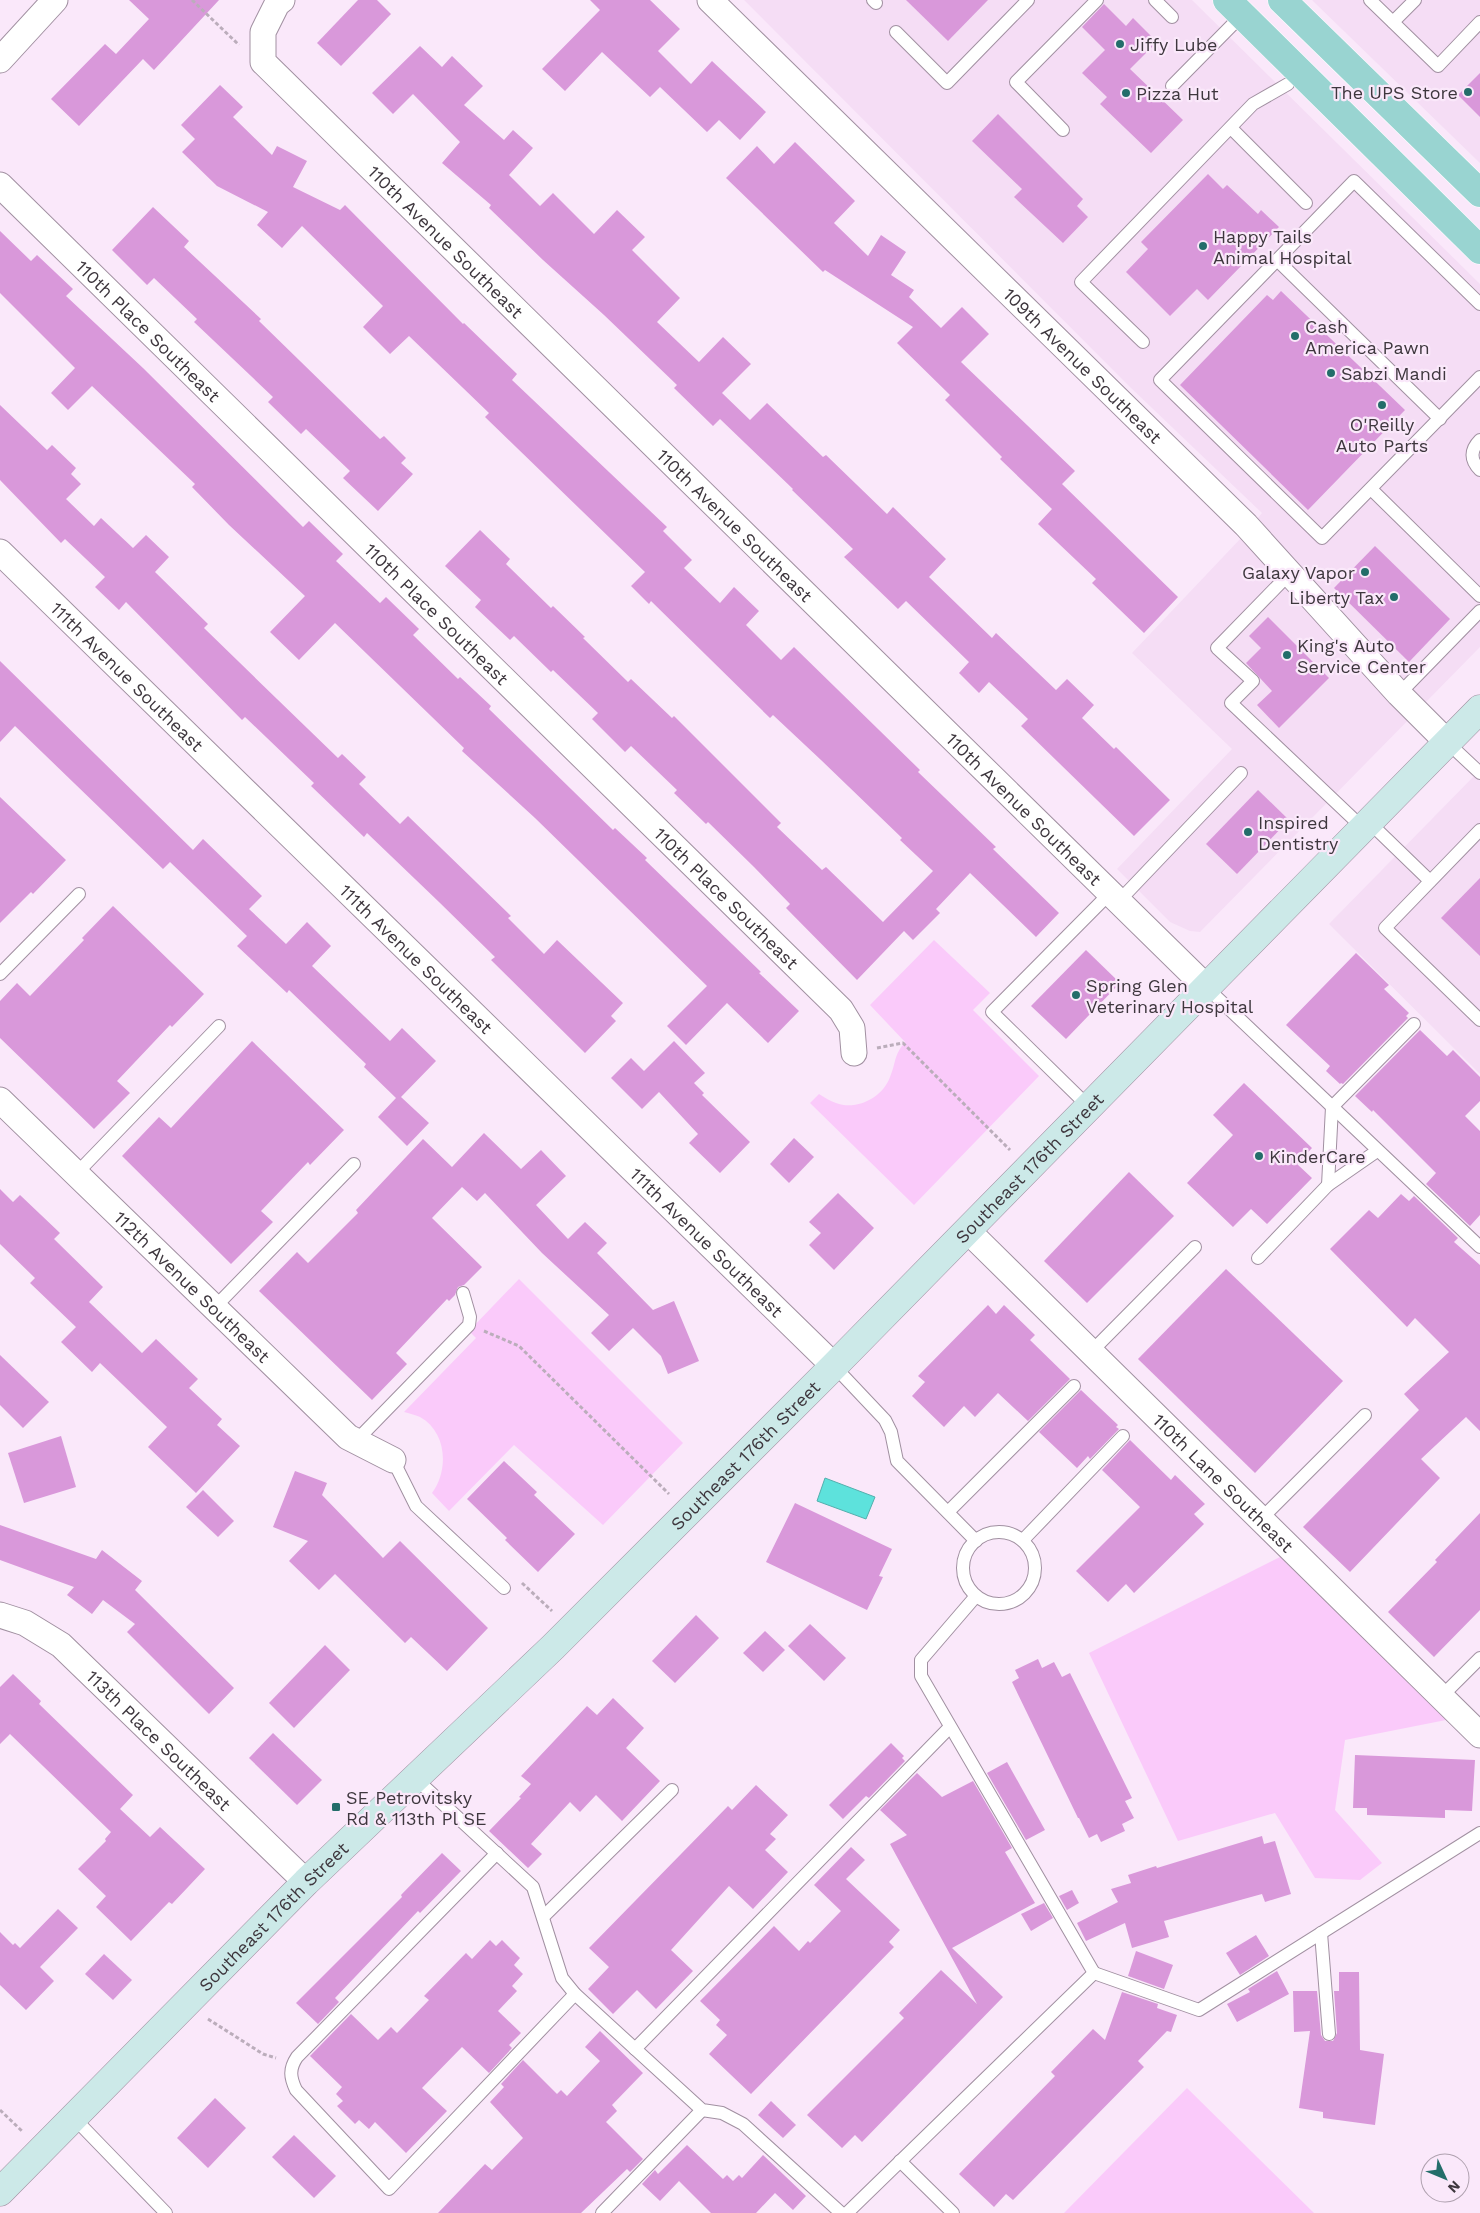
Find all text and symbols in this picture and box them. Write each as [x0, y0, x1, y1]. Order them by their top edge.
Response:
place label: Jiffy Lube [1130, 34, 1217, 55]
marker: Jiffy Lube [1114, 38, 1126, 50]
place label: The UPS Store [1331, 82, 1458, 103]
place label: Pizza Hut [1136, 83, 1219, 104]
marker: The UPS Store [1462, 86, 1474, 98]
marker: Pizza Hut [1120, 87, 1132, 99]
street label: 110th Avenue Southeast [364, 161, 528, 322]
place label: Happy Tails Animal Hospital [1213, 226, 1352, 268]
marker: Happy Tails Animal Hospital [1197, 240, 1209, 252]
street label: 110th Place Southeast [72, 255, 225, 406]
street label: 109th Avenue Southeast [999, 283, 1167, 448]
place label: Cash America Pawn [1305, 316, 1430, 358]
marker: Cash America Pawn [1289, 330, 1301, 342]
place label: Sabzi Mandi [1341, 363, 1447, 384]
marker: Sabzi Mandi [1325, 367, 1337, 379]
marker: O'Reilly Auto Parts [1376, 399, 1388, 411]
place label: O'Reilly Auto Parts [1336, 414, 1428, 456]
street label: 110th Avenue Southeast [653, 444, 817, 606]
street label: 110th Place Southeast [361, 538, 514, 689]
place label: Galaxy Vapor [1242, 562, 1355, 583]
marker: Galaxy Vapor [1359, 566, 1371, 578]
place label: Liberty Tax [1289, 587, 1384, 608]
marker: Liberty Tax [1388, 591, 1400, 603]
street label: 111th Avenue Southeast [47, 597, 208, 756]
place label: King's Auto Service Center [1297, 635, 1426, 677]
marker: King's Auto Service Center [1281, 649, 1293, 661]
street label: 110th Avenue Southeast [942, 728, 1107, 890]
place label: Inspired Dentistry [1258, 812, 1339, 854]
street label: 110th Place Southeast [650, 823, 803, 973]
marker: Inspired Dentistry [1242, 826, 1254, 838]
street label: 111th Avenue Southeast [336, 879, 497, 1038]
place label: Spring Glen Veterinary Hospital [1086, 975, 1254, 1017]
marker: Spring Glen Veterinary Hospital [1070, 989, 1082, 1001]
street label: Southeast 176th Street [951, 1088, 1108, 1247]
place label: KinderCare [1269, 1146, 1366, 1167]
marker: KinderCare [1253, 1150, 1265, 1162]
street label: 111th Avenue Southeast [626, 1163, 788, 1321]
street label: 112th Avenue Southeast [110, 1206, 275, 1367]
street label: Southeast 176th Street [666, 1376, 824, 1534]
street label: 110th Lane Southeast [1149, 1409, 1298, 1556]
street label: 113th Place Southeast [83, 1665, 236, 1815]
place label: SE Petrovitsky Rd & 113th Pl SE [346, 1787, 486, 1829]
marker: SE Petrovitsky Rd & 113th Pl SE [330, 1801, 342, 1813]
street label: Southeast 176th Street [194, 1837, 352, 1995]
north arrow [1420, 2153, 1470, 2203]
text: N [1445, 2178, 1464, 2196]

